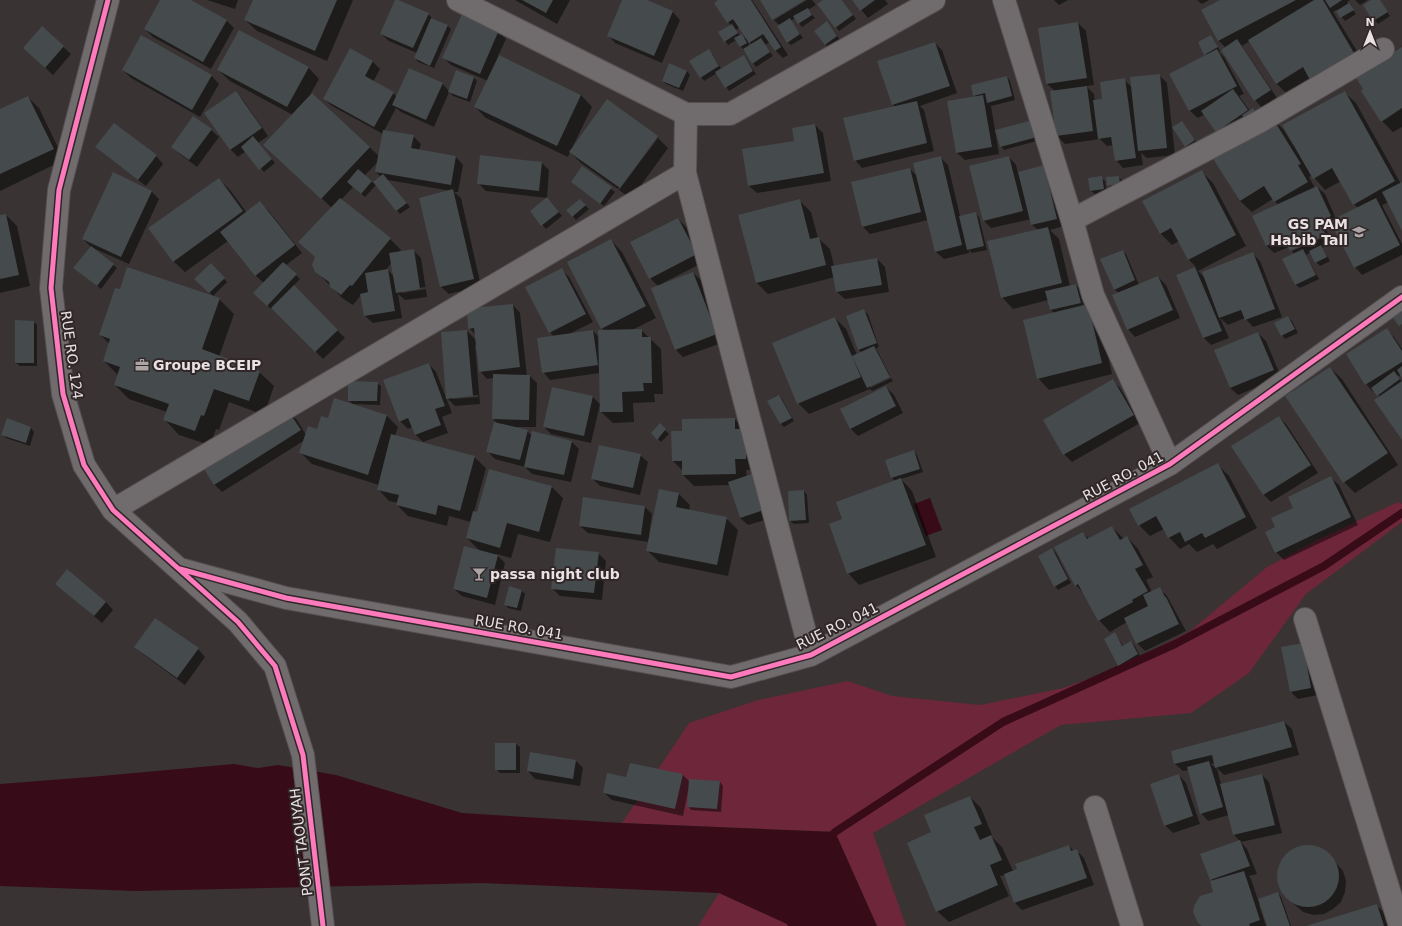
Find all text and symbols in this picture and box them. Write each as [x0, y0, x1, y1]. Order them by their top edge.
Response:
north arrow [1350, 12, 1390, 52]
text: N [1365, 16, 1375, 29]
place label: GS PAM Habib Tall [1270, 216, 1348, 248]
school or university icon: GS PAM Habib Tall [1351, 224, 1367, 240]
street label: RUE RO. 124 [58, 310, 86, 400]
office icon: Groupe BCEIP [134, 357, 150, 373]
place label: Groupe BCEIP [153, 357, 261, 373]
street label: RUE RO. 041 [1080, 448, 1166, 504]
bar icon: passa night club [471, 566, 487, 582]
place label: passa night club [490, 566, 620, 582]
street label: RUE RO. 041 [793, 599, 881, 653]
street label: RUE RO. 041 [474, 611, 564, 643]
street label: PONT TAOUYAH [286, 787, 316, 897]

